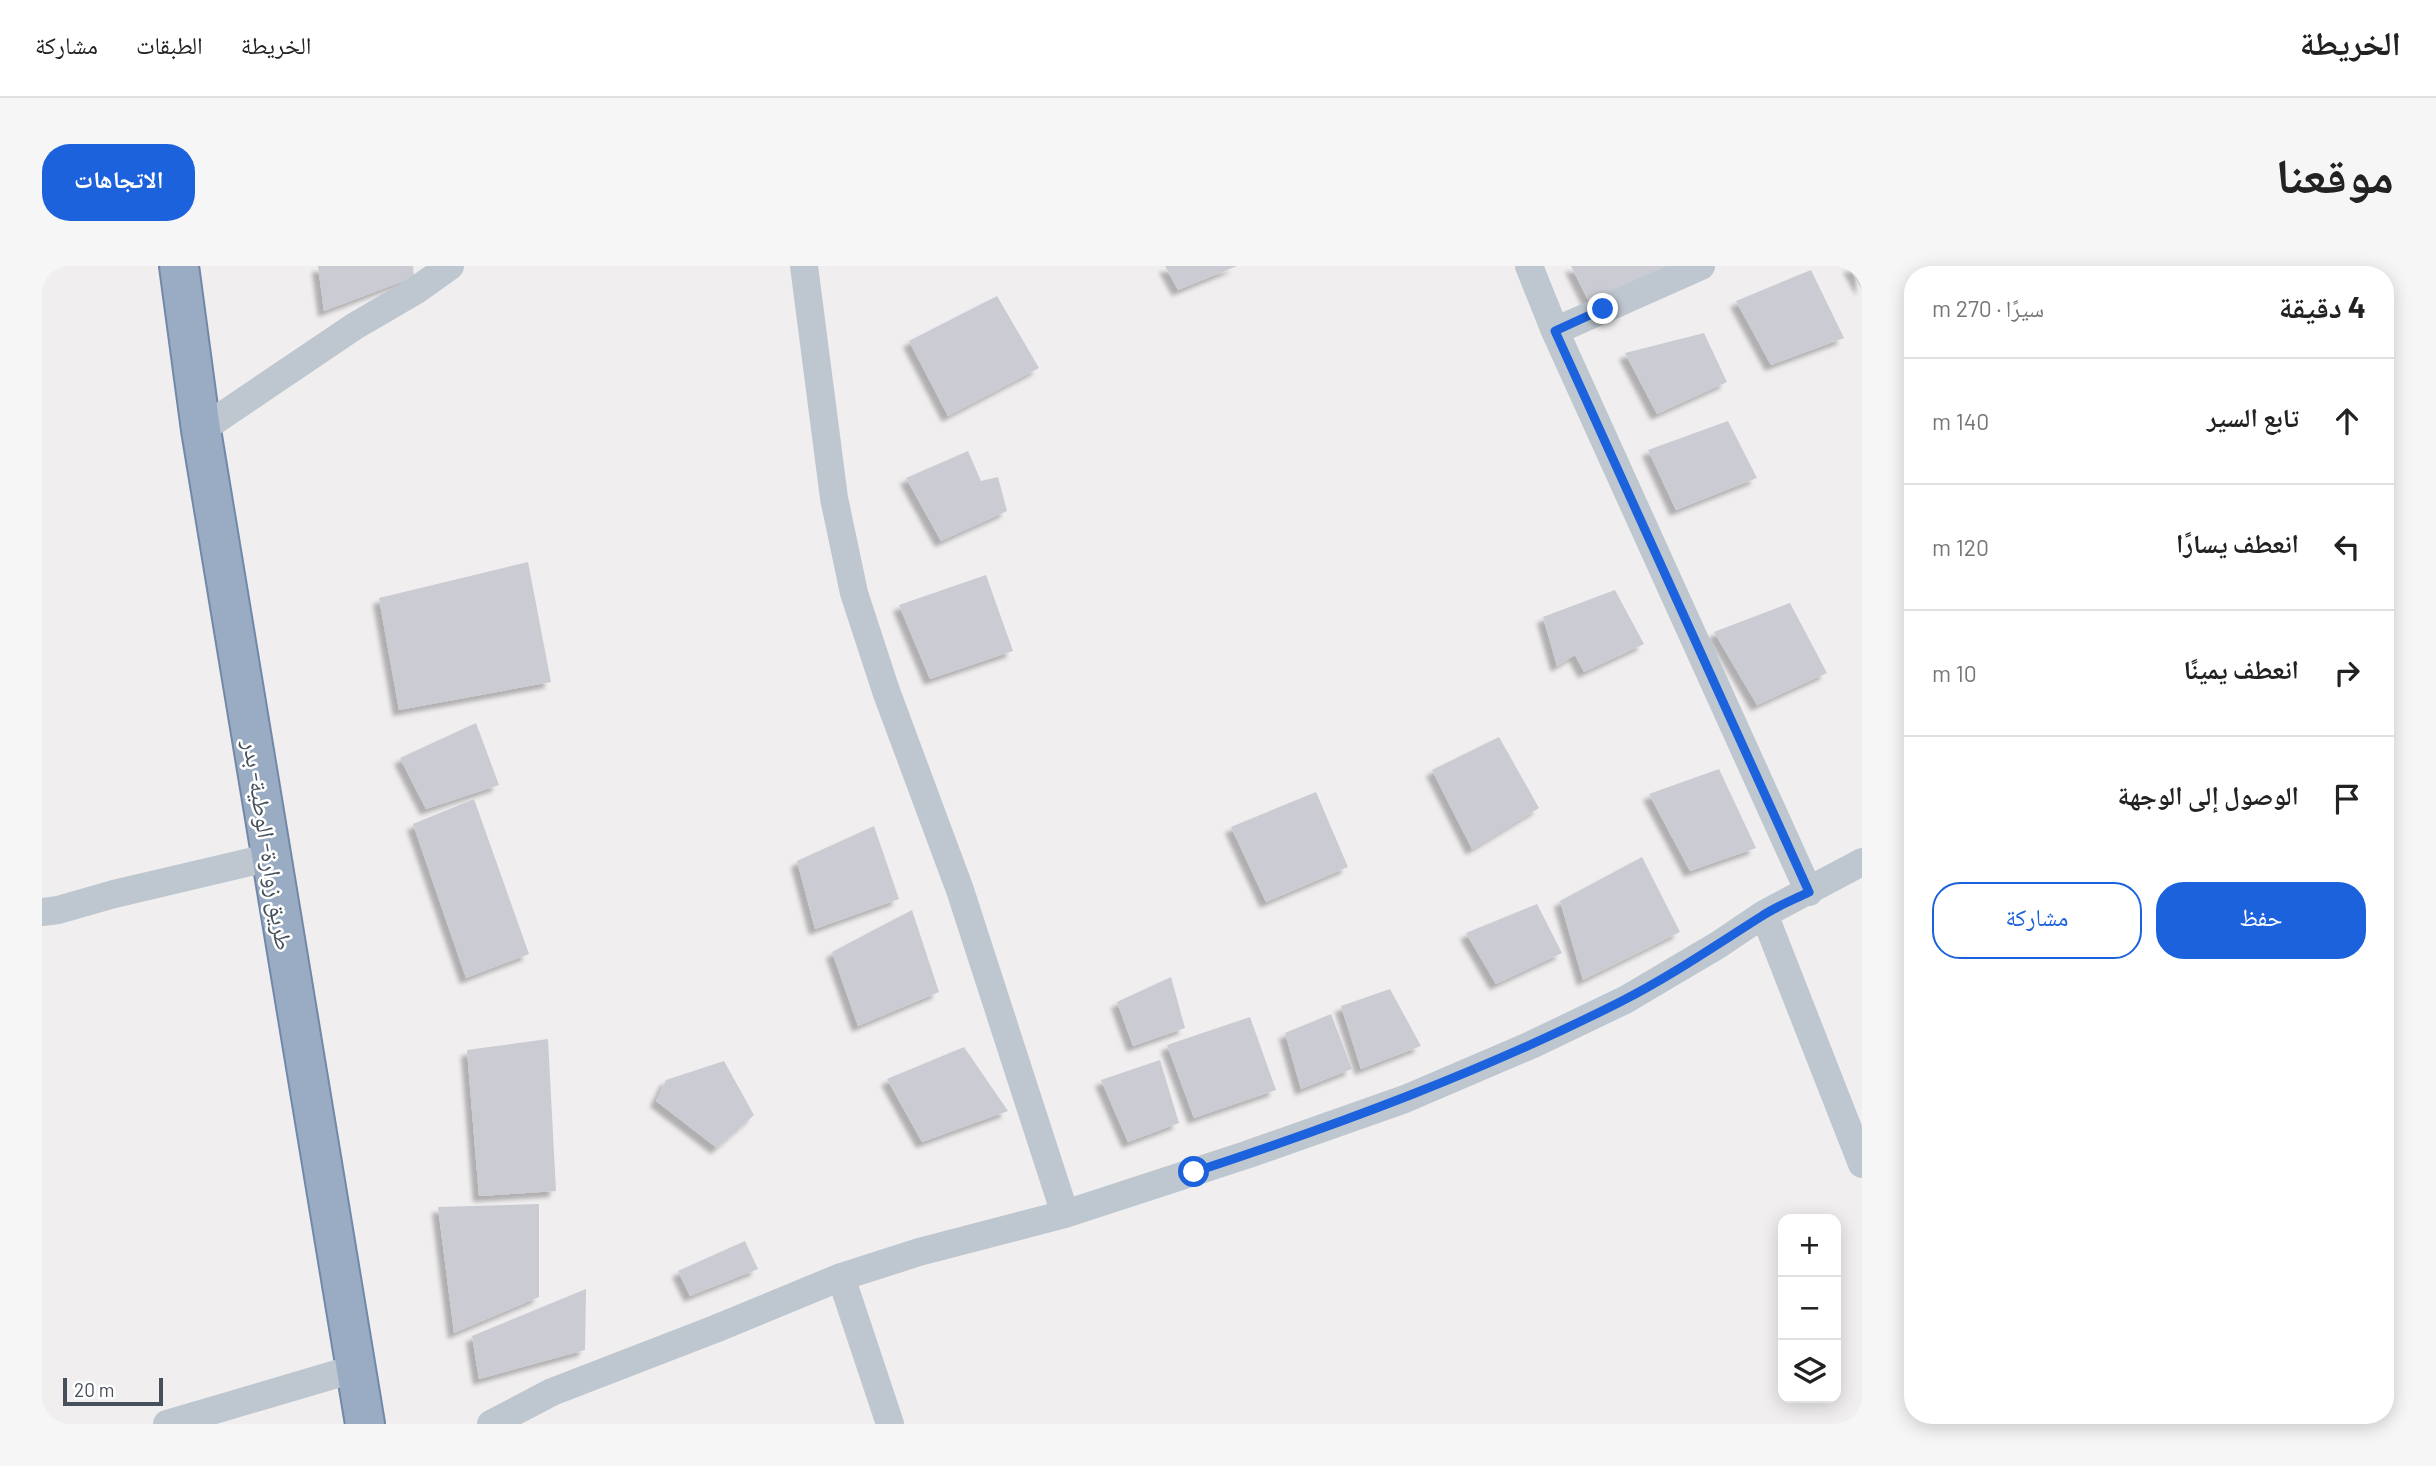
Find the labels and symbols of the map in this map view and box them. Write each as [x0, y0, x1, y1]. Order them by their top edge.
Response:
route end [1587, 293, 1618, 324]
street label: طريق زوارة- الوطية- بدر [237, 737, 300, 952]
route start [1178, 1156, 1209, 1187]
scale bar [63, 1375, 163, 1407]

